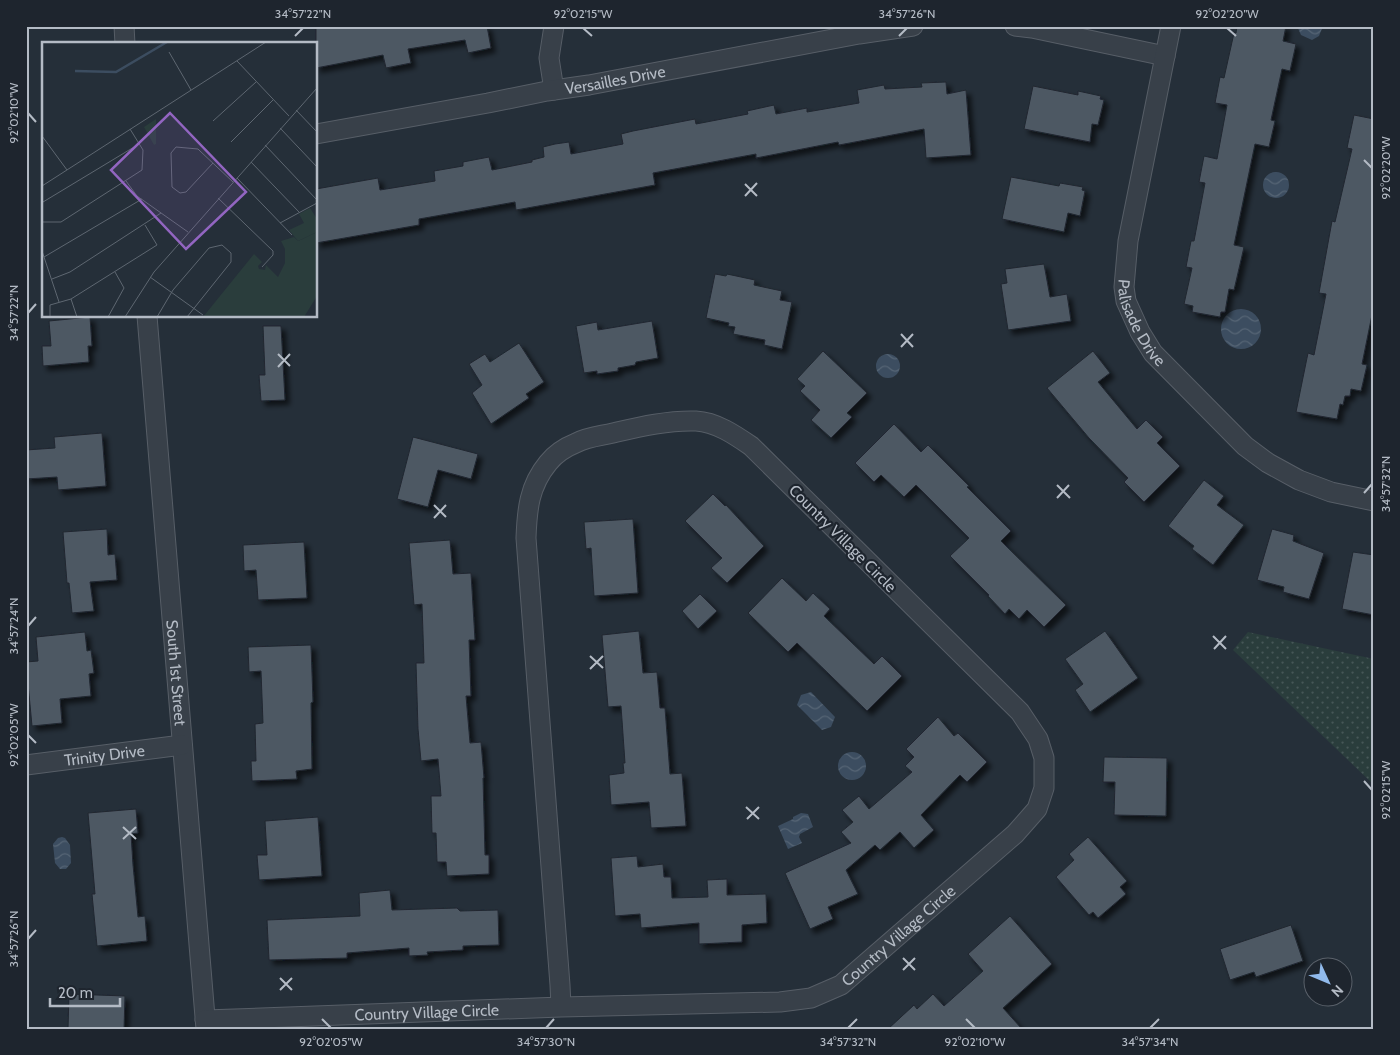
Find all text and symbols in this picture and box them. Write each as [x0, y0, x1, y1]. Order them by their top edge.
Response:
text: 34°57'22"N [275, 6, 331, 21]
text: 92°02'15"W [554, 6, 613, 21]
text: 34°57'26"N [879, 6, 935, 21]
text: 92°02'20"W [1195, 6, 1259, 21]
inset map [42, 42, 318, 318]
street label: Versailles Drive [564, 62, 667, 98]
text: 92°02'10"W [6, 82, 21, 143]
text: 92°02'20"W [1378, 136, 1393, 200]
street label: Palisade Drive [1114, 278, 1169, 370]
text: 34°57'22"N [6, 285, 21, 341]
text: 34°57'32"N [1378, 456, 1393, 512]
street label: Country Village Circle [785, 481, 900, 596]
text: 34°57'24"N [6, 598, 21, 654]
street label: South 1st Street [162, 619, 190, 727]
text: 92°02'05"W [6, 703, 21, 767]
street label: Trinity Drive [63, 741, 146, 770]
text: 92°02'15"W [1378, 760, 1393, 819]
street label: Country Village Circle [838, 881, 959, 990]
text: 34°57'26"N [6, 911, 21, 967]
north arrow [1302, 958, 1352, 1008]
scale bar [50, 975, 120, 1007]
text: N [1327, 981, 1347, 1001]
text: 20 m [58, 984, 93, 1002]
street label: Country Village Circle [354, 1000, 499, 1025]
text: 92°02'05"W [299, 1034, 363, 1049]
text: 34°57'30"N [517, 1034, 575, 1049]
text: 34°57'32"N [820, 1034, 876, 1049]
text: 92°02'10"W [945, 1034, 1006, 1049]
text: 34°57'34"N [1122, 1034, 1178, 1049]

